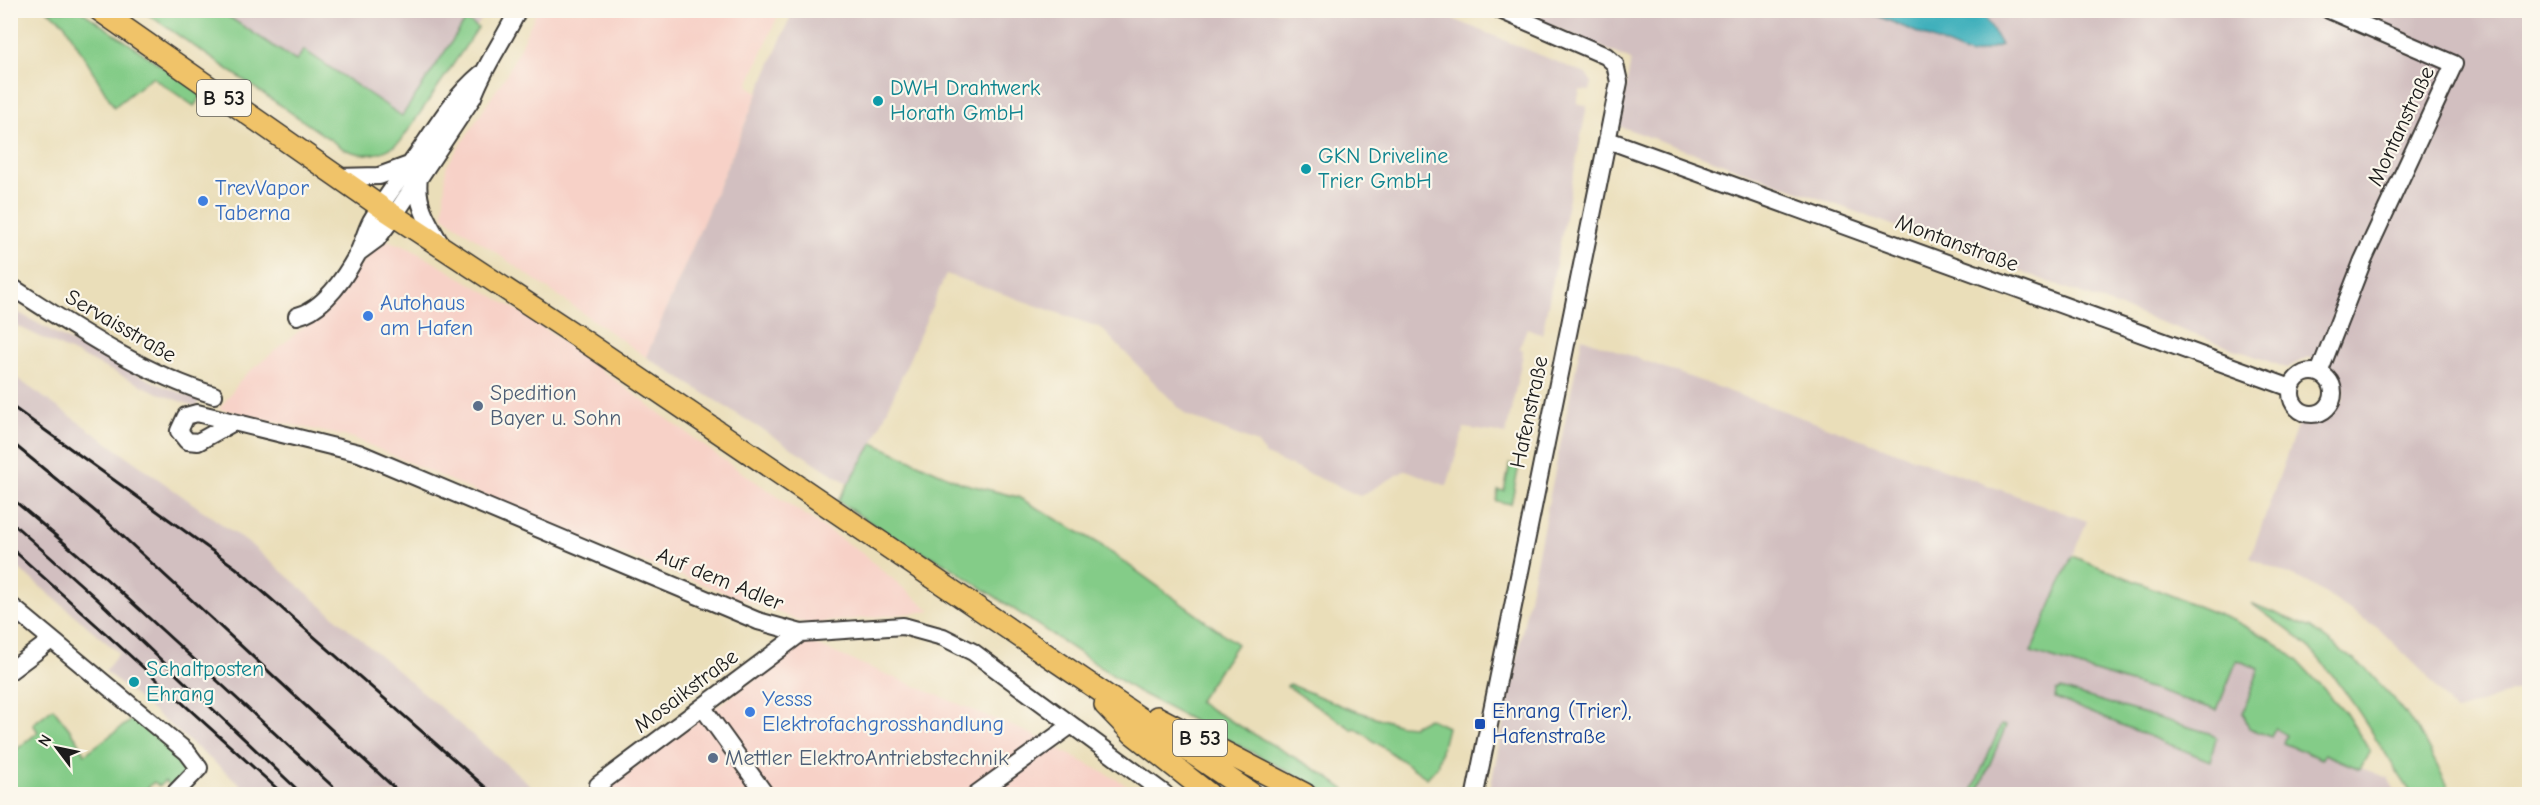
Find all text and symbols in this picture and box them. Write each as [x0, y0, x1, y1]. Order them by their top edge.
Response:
street label: Montanstraße [2362, 62, 2440, 190]
place label: DWH Drahtwerk Horath GmbH [890, 75, 1041, 126]
road number: B 53 [197, 80, 251, 116]
marker: DWH Drahtwerk Horath GmbH [871, 94, 885, 108]
place label: GKN Driveline Trier GmbH [1318, 143, 1448, 194]
marker: GKN Driveline Trier GmbH [1299, 162, 1313, 176]
place label: TrevVapor Taberna [215, 175, 309, 226]
marker: TrevVapor Taberna [196, 194, 210, 208]
street label: Montanstraße [1892, 209, 2022, 277]
street label: Servaisstraße [61, 284, 181, 368]
place label: Autohaus am Hafen [380, 290, 473, 341]
marker: Autohaus am Hafen [361, 309, 375, 323]
street label: Hafenstraße [1504, 354, 1554, 470]
place label: Spedition Bayer u. Sohn [490, 380, 621, 431]
marker: Spedition Bayer u. Sohn [471, 399, 485, 413]
street label: Auf dem Adler [653, 542, 788, 616]
street label: Mosaikstraße [629, 643, 743, 739]
place label: Schaltposten Ehrang [146, 656, 264, 707]
marker: Schaltposten Ehrang [127, 675, 141, 689]
place label: Yesss Elektrofachgrosshandlung [762, 686, 1004, 737]
place label: Ehrang (Trier), Hafenstraße [1492, 698, 1632, 749]
marker: Yesss Elektrofachgrosshandlung [743, 705, 757, 719]
marker: Ehrang (Trier), Hafenstraße [1473, 717, 1487, 731]
north arrow [27, 718, 87, 778]
road number: B 53 [1173, 720, 1227, 756]
text: N [35, 731, 56, 750]
place label: Mettler ElektroAntriebstechnik [725, 745, 1009, 771]
marker: Mettler ElektroAntriebstechnik [706, 751, 720, 765]

